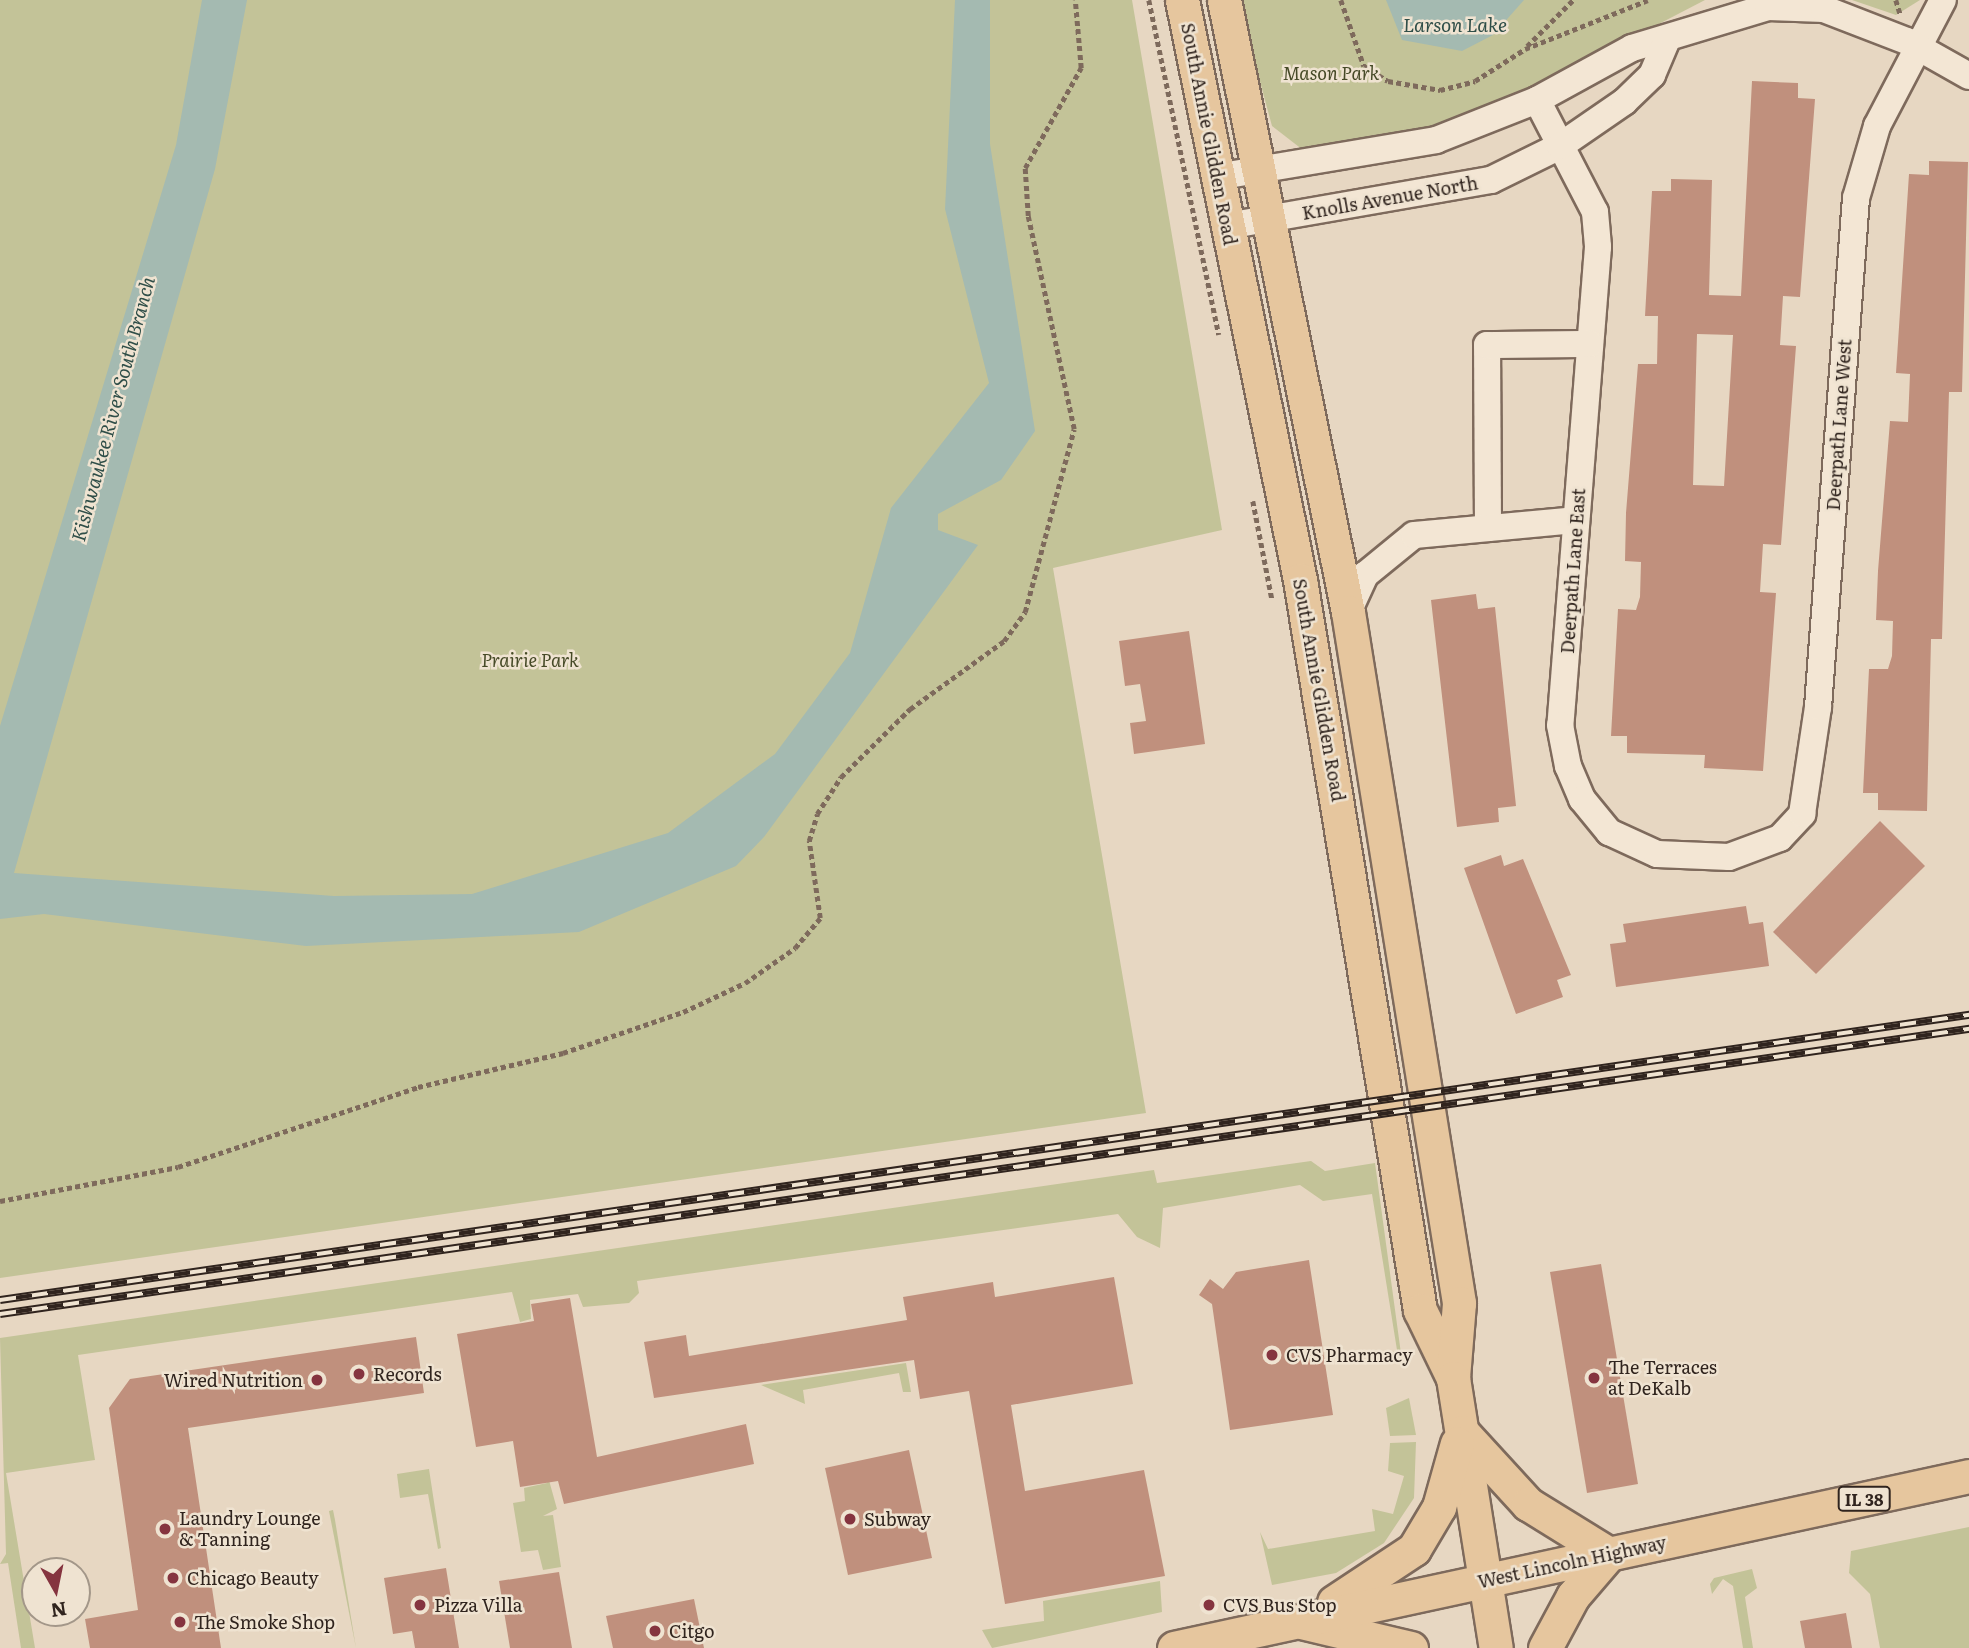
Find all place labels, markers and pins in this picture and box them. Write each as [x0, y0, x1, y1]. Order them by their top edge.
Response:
place label: CVS Pharmacy [1286, 1344, 1413, 1366]
marker: CVS Pharmacy [1264, 1347, 1280, 1363]
place label: The Terraces at DeKalb [1608, 1357, 1717, 1400]
place label: Records [373, 1363, 442, 1385]
marker: Records [351, 1366, 367, 1382]
place label: Wired Nutrition [164, 1369, 303, 1391]
marker: The Terraces at DeKalb [1586, 1370, 1602, 1386]
marker: Wired Nutrition [309, 1372, 325, 1388]
place label: Laundry Lounge & Tanning [179, 1508, 321, 1550]
place label: Subway [864, 1508, 931, 1530]
marker: Subway [842, 1511, 858, 1527]
marker: Laundry Lounge & Tanning [157, 1521, 173, 1537]
place label: Chicago Beauty [187, 1567, 319, 1589]
marker: Chicago Beauty [165, 1570, 181, 1586]
place label: Pizza Villa [434, 1594, 522, 1616]
place label: CVS Bus Stop [1223, 1594, 1337, 1616]
marker: Pizza Villa [412, 1597, 428, 1613]
marker: CVS Bus Stop [1201, 1597, 1217, 1613]
place label: The Smoke Shop [194, 1611, 335, 1633]
marker: The Smoke Shop [172, 1614, 188, 1630]
place label: Citgo [669, 1620, 715, 1642]
marker: Citgo [647, 1623, 663, 1639]

